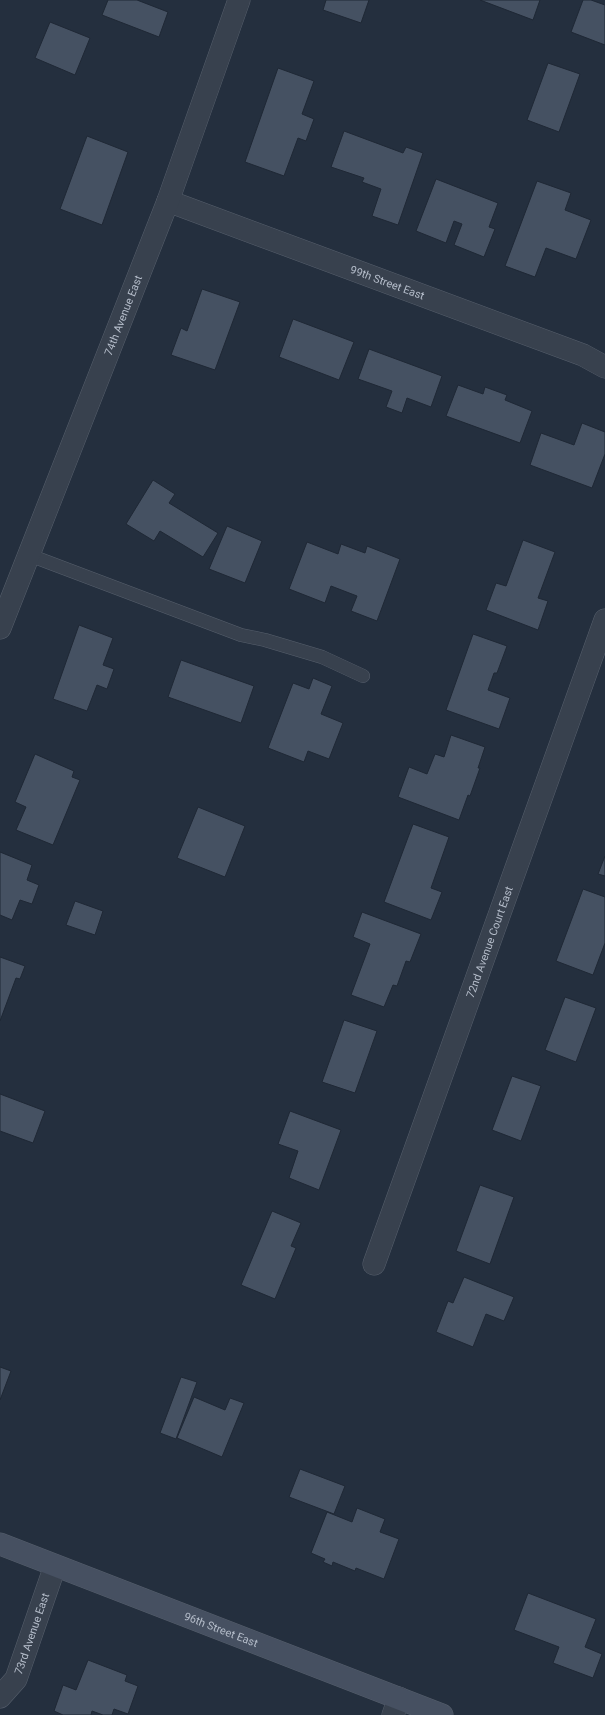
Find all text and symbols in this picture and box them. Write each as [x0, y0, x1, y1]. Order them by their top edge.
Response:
street label: 99th Street East [348, 263, 426, 303]
street label: 74th Avenue East [102, 273, 145, 357]
street label: 72nd Avenue Court East [464, 884, 516, 1000]
street label: 73rd Avenue East [12, 1591, 52, 1676]
street label: 96th Street East [182, 1610, 260, 1650]

